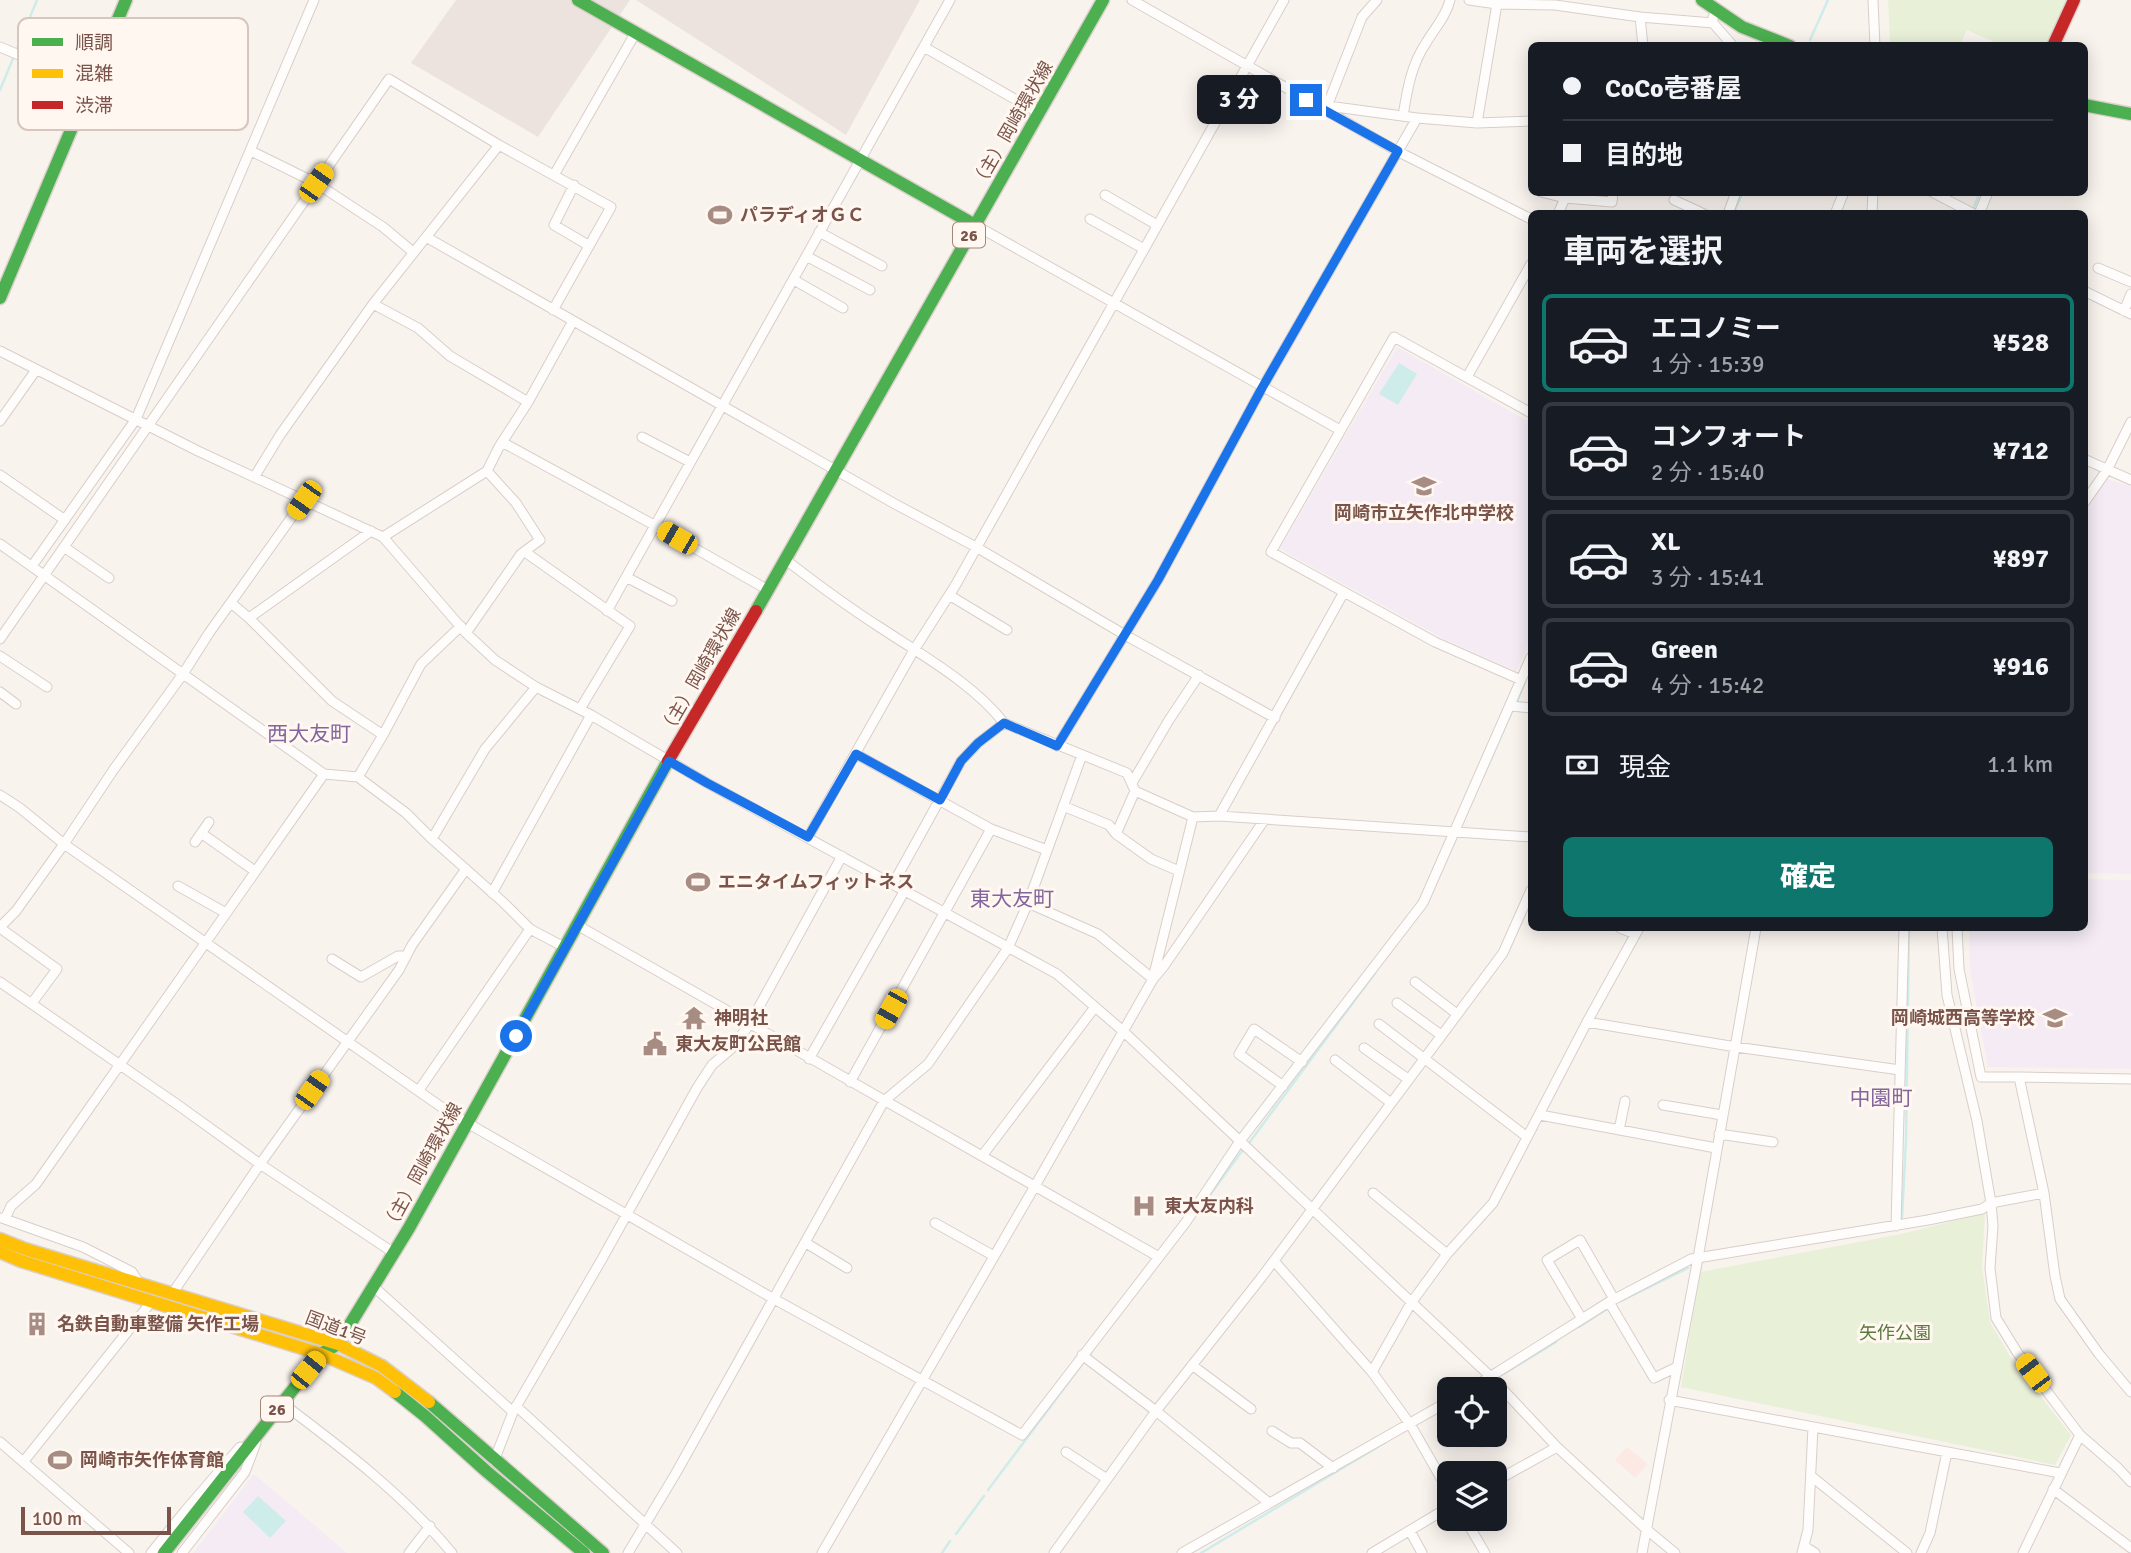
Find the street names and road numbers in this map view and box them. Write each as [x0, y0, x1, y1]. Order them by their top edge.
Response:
street label: （主）岡崎環状線 [966, 57, 1058, 193]
road number: 26 [953, 222, 985, 247]
street label: （主）岡崎環状線 [654, 604, 746, 740]
street label: （主）岡崎環状線 [377, 1099, 467, 1235]
street label: 国道1号 [302, 1306, 370, 1350]
road number: 26 [261, 1396, 293, 1422]

